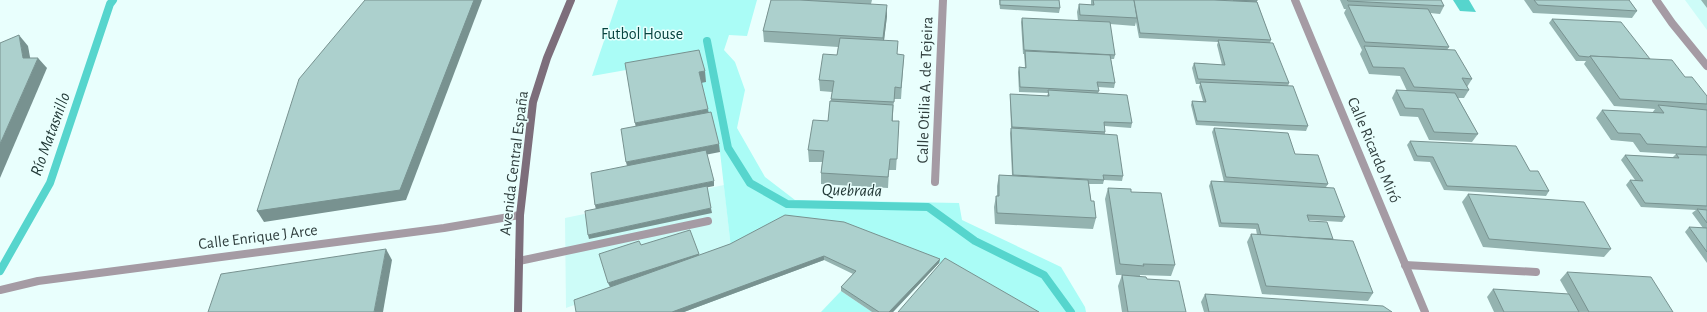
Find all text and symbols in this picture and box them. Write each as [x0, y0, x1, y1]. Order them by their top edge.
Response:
street label: Calle Otilia A. de Tejeira [914, 16, 937, 164]
park label: Futbol House [601, 26, 683, 42]
water label: Río Matasnillo [27, 90, 73, 178]
street label: Avenida Central España [497, 90, 531, 236]
street label: Calle Ricardo Miró [1345, 95, 1404, 205]
water label: Quebrada [822, 181, 882, 200]
street label: Calle Enrique J Arce [197, 222, 319, 252]

